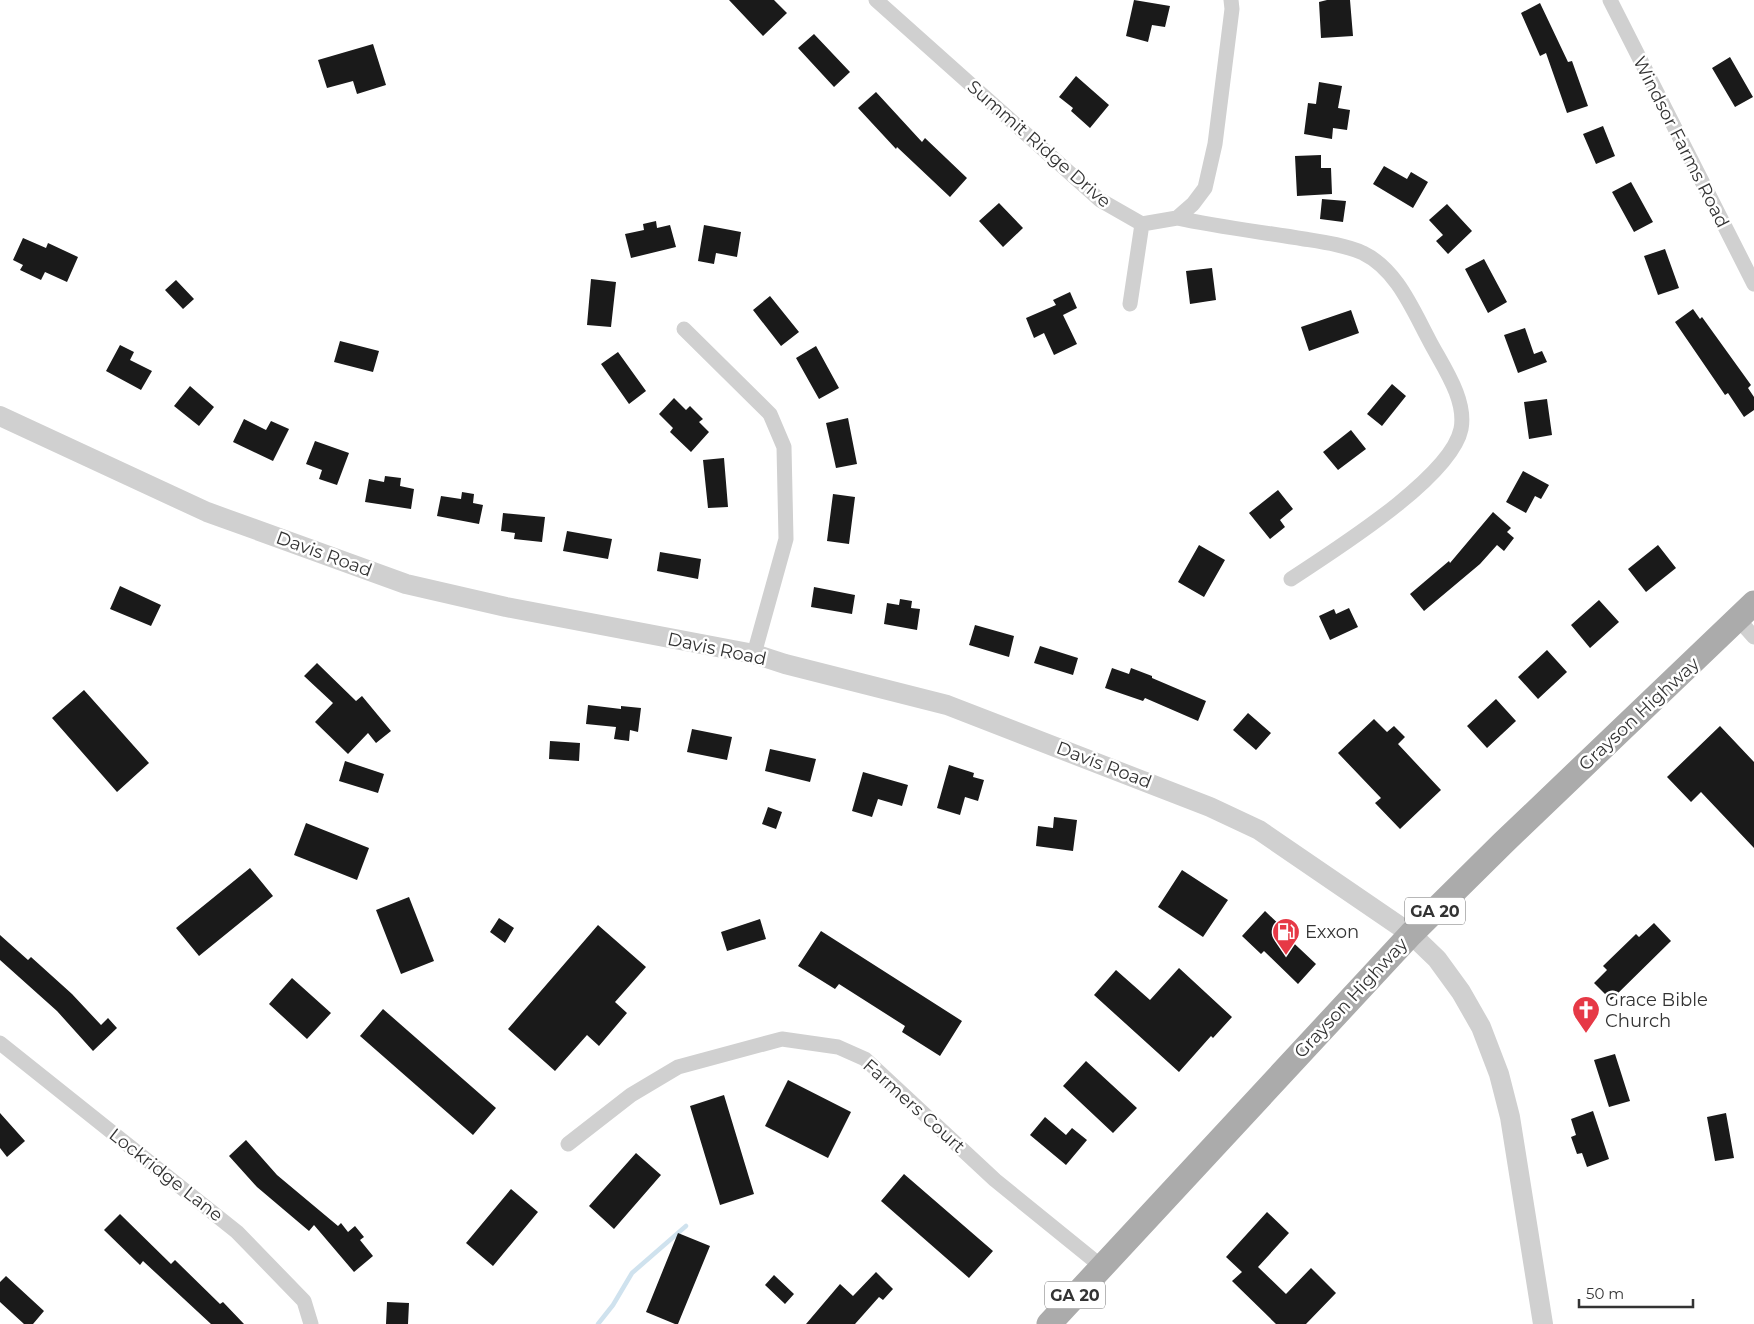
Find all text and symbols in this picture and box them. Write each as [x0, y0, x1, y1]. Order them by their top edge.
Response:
street label: Windsor Farms Road [1628, 53, 1734, 231]
street label: Summit Ridge Drive [963, 76, 1115, 212]
street label: Davis Road [273, 526, 375, 582]
street label: Davis Road [666, 628, 768, 670]
street label: Grayson Highway [1574, 652, 1704, 775]
street label: Davis Road [1053, 737, 1155, 793]
road number: GA 20 [1405, 898, 1465, 924]
fuel station icon: Exxon [1271, 917, 1301, 956]
place label: Exxon [1305, 921, 1359, 943]
street label: Grayson Highway [1290, 933, 1413, 1063]
place label: Grace Bible Church [1605, 989, 1708, 1032]
church icon: Grace Bible Church [1571, 995, 1601, 1034]
street label: Farmers Court [858, 1054, 970, 1158]
street label: Lockridge Lane [105, 1124, 228, 1226]
scale bar [1579, 1276, 1693, 1308]
road number: GA 20 [1045, 1282, 1105, 1308]
text: 50 m [1586, 1284, 1624, 1303]

